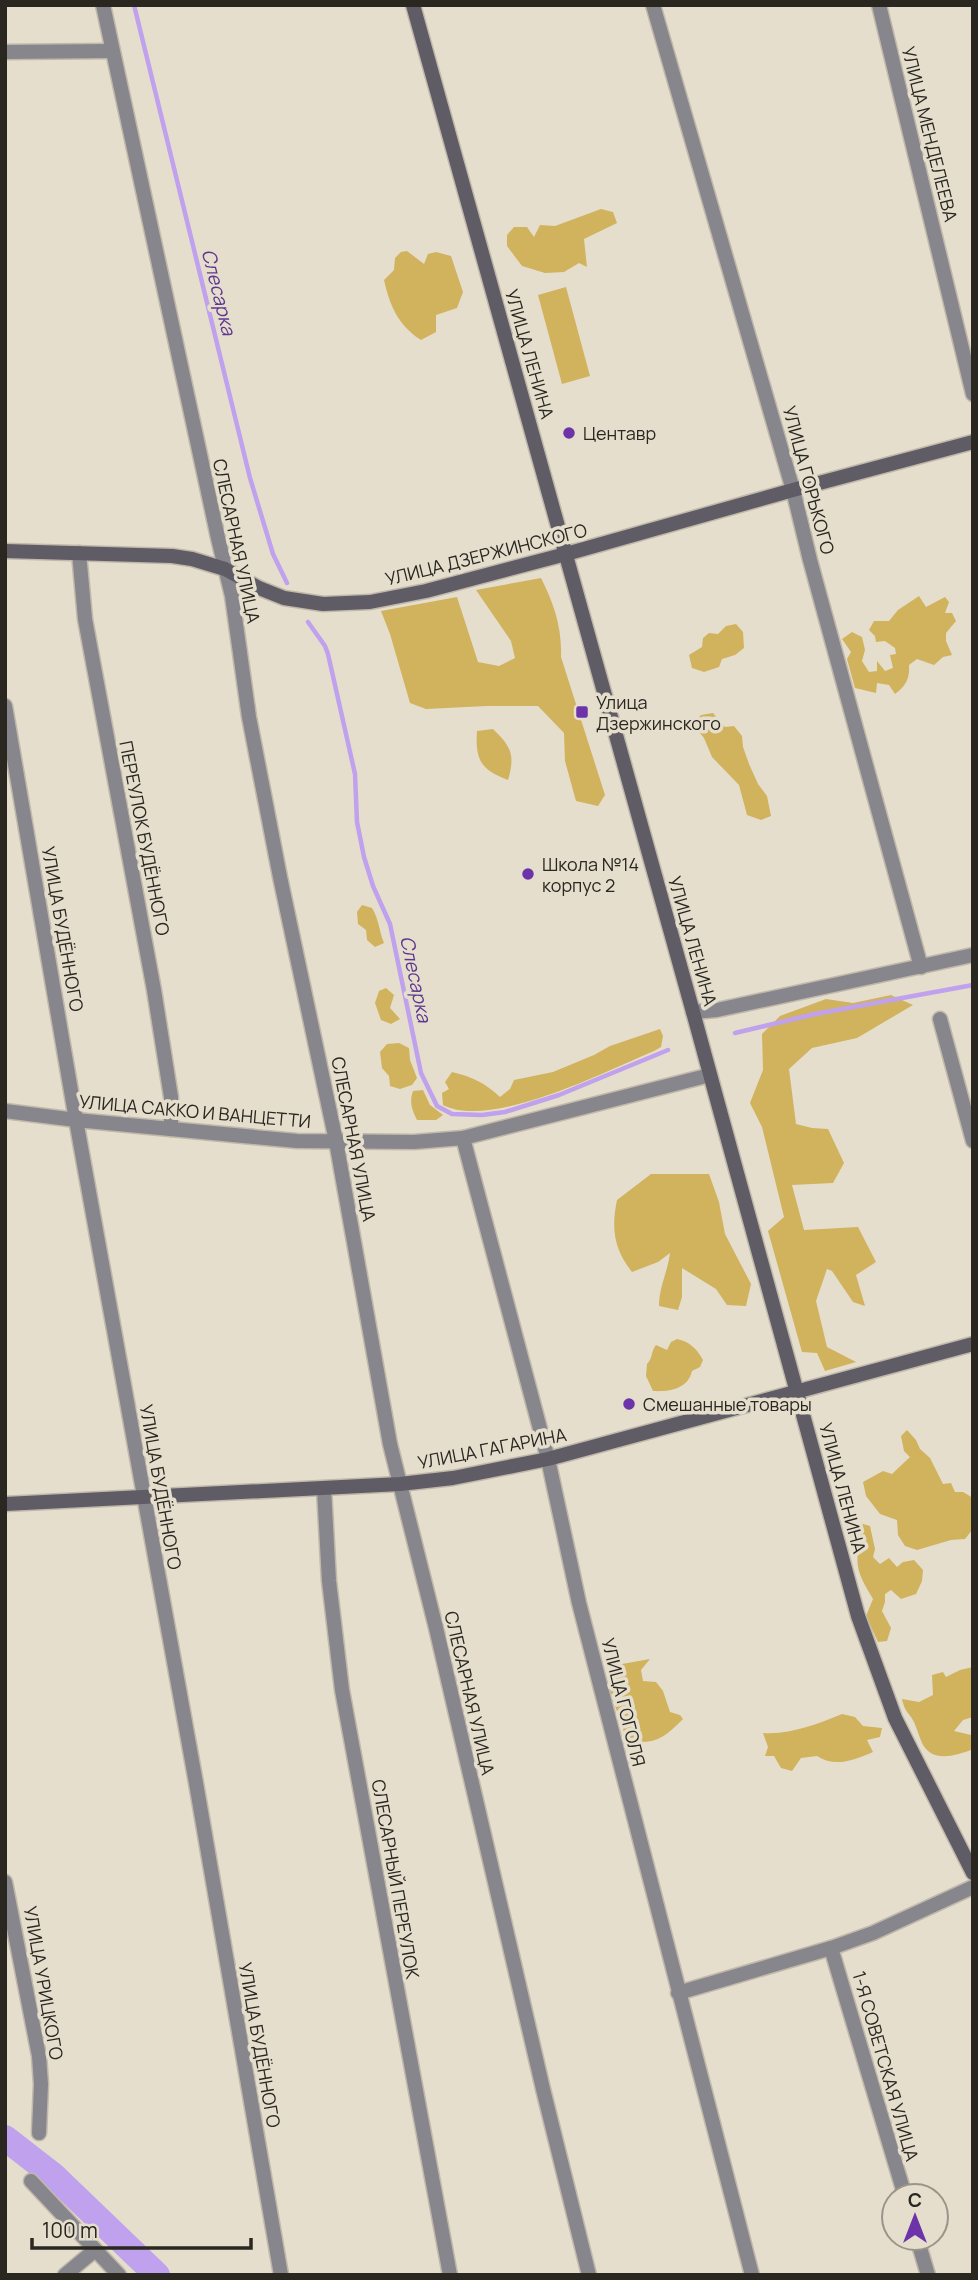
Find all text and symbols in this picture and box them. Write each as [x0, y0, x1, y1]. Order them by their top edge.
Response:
street label: УЛИЦА МЕНДЕЛЕЕВА [897, 44, 964, 225]
water label: Слесарка [196, 246, 243, 339]
street label: УЛИЦА ЛЕНИНА [500, 286, 560, 422]
street label: УЛИЦА ГОРЬКОГО [778, 403, 840, 557]
place label: Центавр [583, 421, 656, 445]
marker: Центавр [561, 425, 577, 441]
street label: СЛЕСАРНАЯ УЛИЦА [208, 457, 266, 626]
street label: УЛИЦА ДЗЕРЖИНСКОГО [383, 517, 589, 591]
place label: Улица Дзержинского [596, 690, 721, 735]
marker: Улица Дзержинского [574, 704, 590, 720]
street label: ПЕРЕУЛОК БУДЁННОГО [114, 739, 176, 937]
street label: УЛИЦА БУДЁННОГО [37, 845, 89, 1013]
place label: Школа №14 корпус 2 [542, 852, 639, 897]
marker: Школа №14 корпус 2 [520, 866, 536, 882]
street label: УЛИЦА ЛЕНИНА [663, 873, 723, 1009]
water label: Слесарка [394, 933, 438, 1026]
street label: СЛЕСАРНАЯ УЛИЦА [326, 1055, 382, 1224]
street label: УЛИЦА САККО И ВАНЦЕТТИ [78, 1089, 312, 1133]
place label: Смешанные товары [643, 1392, 812, 1416]
marker: Смешанные товары [621, 1396, 637, 1412]
street label: УЛИЦА БУДЁННОГО [135, 1403, 187, 1571]
street label: УЛИЦА ЛЕНИНА [814, 1420, 872, 1556]
street label: УЛИЦА ГАГАРИНА [416, 1422, 569, 1474]
street label: СЛЕСАРНАЯ УЛИЦА [439, 1609, 501, 1778]
street label: УЛИЦА ГОГОЛЯ [596, 1635, 652, 1769]
street label: СЛЕСАРНЫЙ ПЕРЕУЛОК [367, 1777, 425, 1981]
street label: УЛИЦА УРИЦКОГО [19, 1904, 69, 2062]
street label: УЛИЦА БУДЁННОГО [234, 1961, 286, 2129]
street label: 1-Я СОВЕТСКАЯ УЛИЦА [847, 1968, 925, 2164]
north arrow [880, 2182, 950, 2252]
text: С [908, 2187, 922, 2213]
scale bar [32, 2206, 250, 2250]
text: 100 m [42, 2216, 98, 2244]

